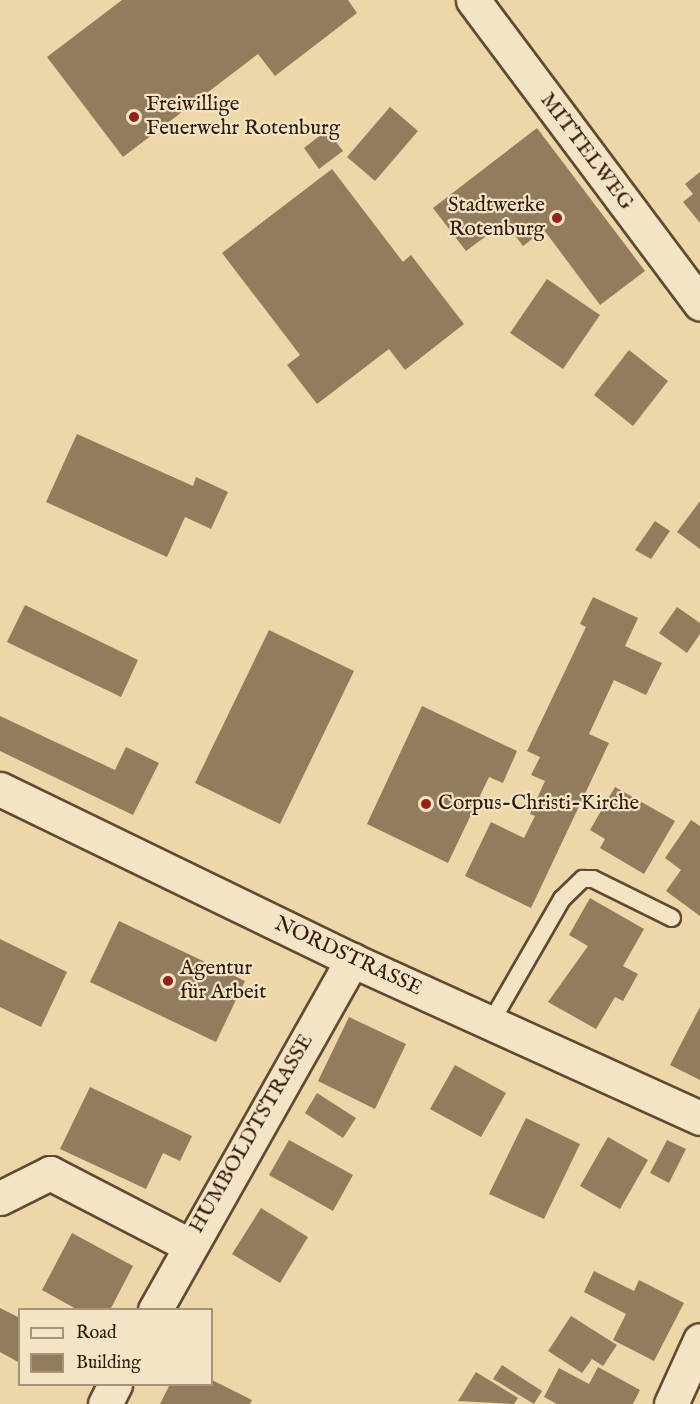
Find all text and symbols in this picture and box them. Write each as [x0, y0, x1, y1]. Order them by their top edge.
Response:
street label: MITTELWEG [534, 89, 638, 215]
place label: Freiwillige Feuerwehr Rotenburg [146, 92, 340, 142]
marker: Freiwillige Feuerwehr Rotenburg [127, 110, 141, 124]
place label: Stadtwerke Rotenburg [448, 193, 545, 243]
marker: Stadtwerke Rotenburg [550, 211, 564, 225]
place label: Corpus-Christi-Kirche [438, 791, 639, 817]
marker: Corpus-Christi-Kirche [419, 797, 433, 811]
street label: NORDSTRASSE [270, 912, 426, 1002]
place label: Agentur für Arbeit [180, 956, 266, 1006]
marker: Agentur für Arbeit [161, 974, 175, 988]
street label: HUMBOLDTSTRASSE [185, 1030, 319, 1238]
legend [18, 1308, 213, 1386]
text: Road [76, 1322, 117, 1345]
text: Building [76, 1352, 141, 1375]

